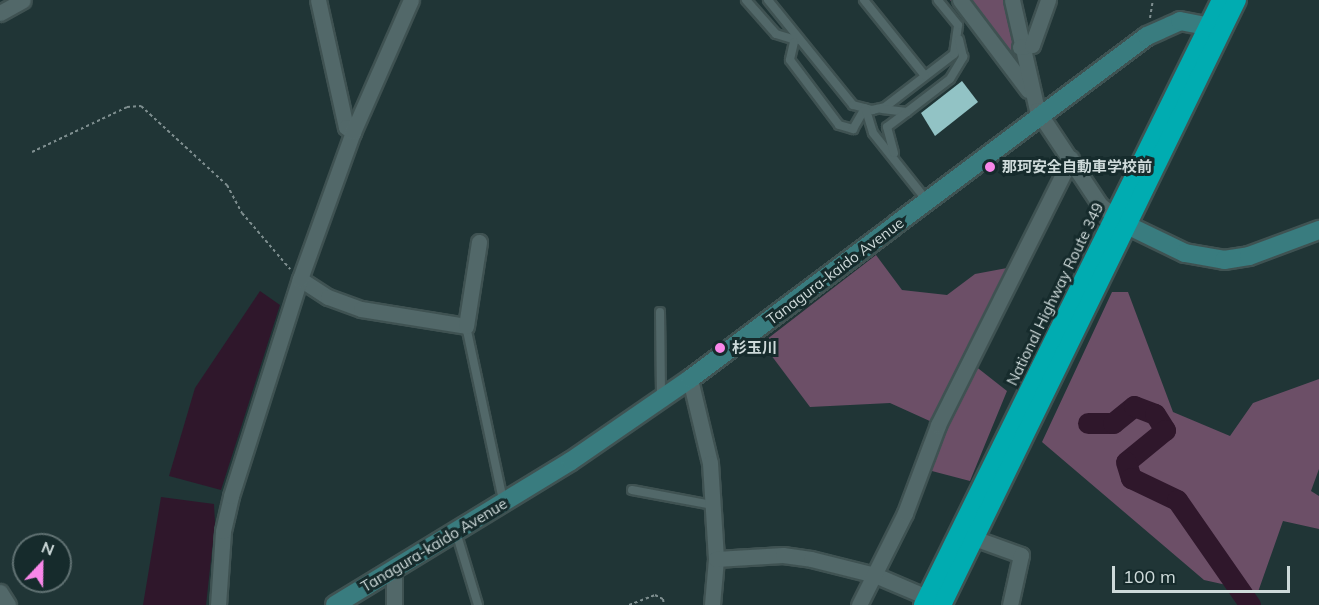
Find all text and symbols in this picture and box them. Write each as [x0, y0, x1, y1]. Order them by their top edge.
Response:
place label: 那珂安全自動車学校前 [1002, 158, 1152, 176]
marker: 那珂安全自動車学校前 [983, 160, 997, 174]
street label: National Highway Route 349 [1003, 200, 1107, 388]
street label: Tanagura-kaido Avenue [763, 214, 907, 328]
place label: 杉玉川 [732, 339, 777, 357]
marker: 杉玉川 [713, 341, 727, 355]
street label: Tanagura-kaido Avenue [358, 494, 510, 596]
north arrow [12, 533, 72, 593]
text: N [39, 537, 57, 560]
scale bar [1115, 554, 1294, 592]
text: 100 m [1123, 565, 1176, 588]

